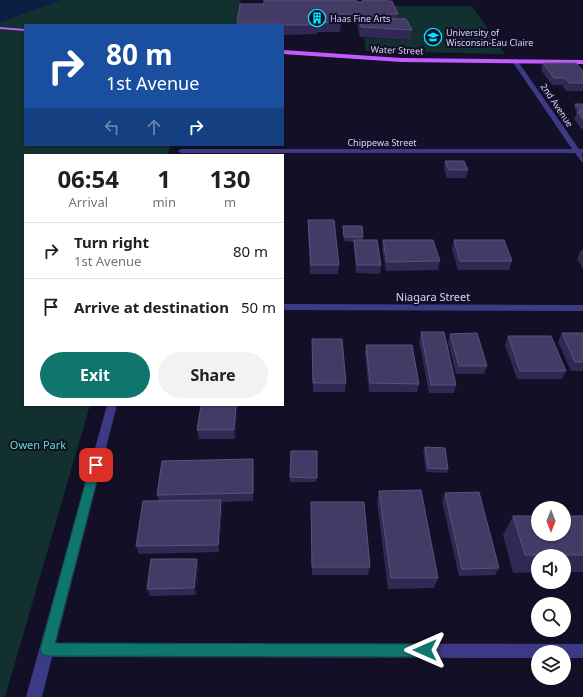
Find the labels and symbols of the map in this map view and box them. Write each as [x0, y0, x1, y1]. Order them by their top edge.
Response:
building icon: Haas Fine Arts [307, 8, 327, 28]
place label: Haas Fine Arts [330, 12, 390, 25]
place label: University of Wisconsin-Eau Claire [446, 26, 533, 49]
school or university icon: University of Wisconsin-Eau Claire [423, 27, 443, 47]
street label: Water Street [370, 43, 424, 57]
street label: 2nd Avenue [538, 81, 576, 129]
street label: Chippewa Street [347, 136, 417, 149]
street label: Niagara Street [396, 289, 470, 304]
park label: Owen Park [10, 437, 66, 452]
pin [79, 448, 113, 482]
north arrow [531, 501, 571, 541]
position arrow [404, 629, 446, 671]

